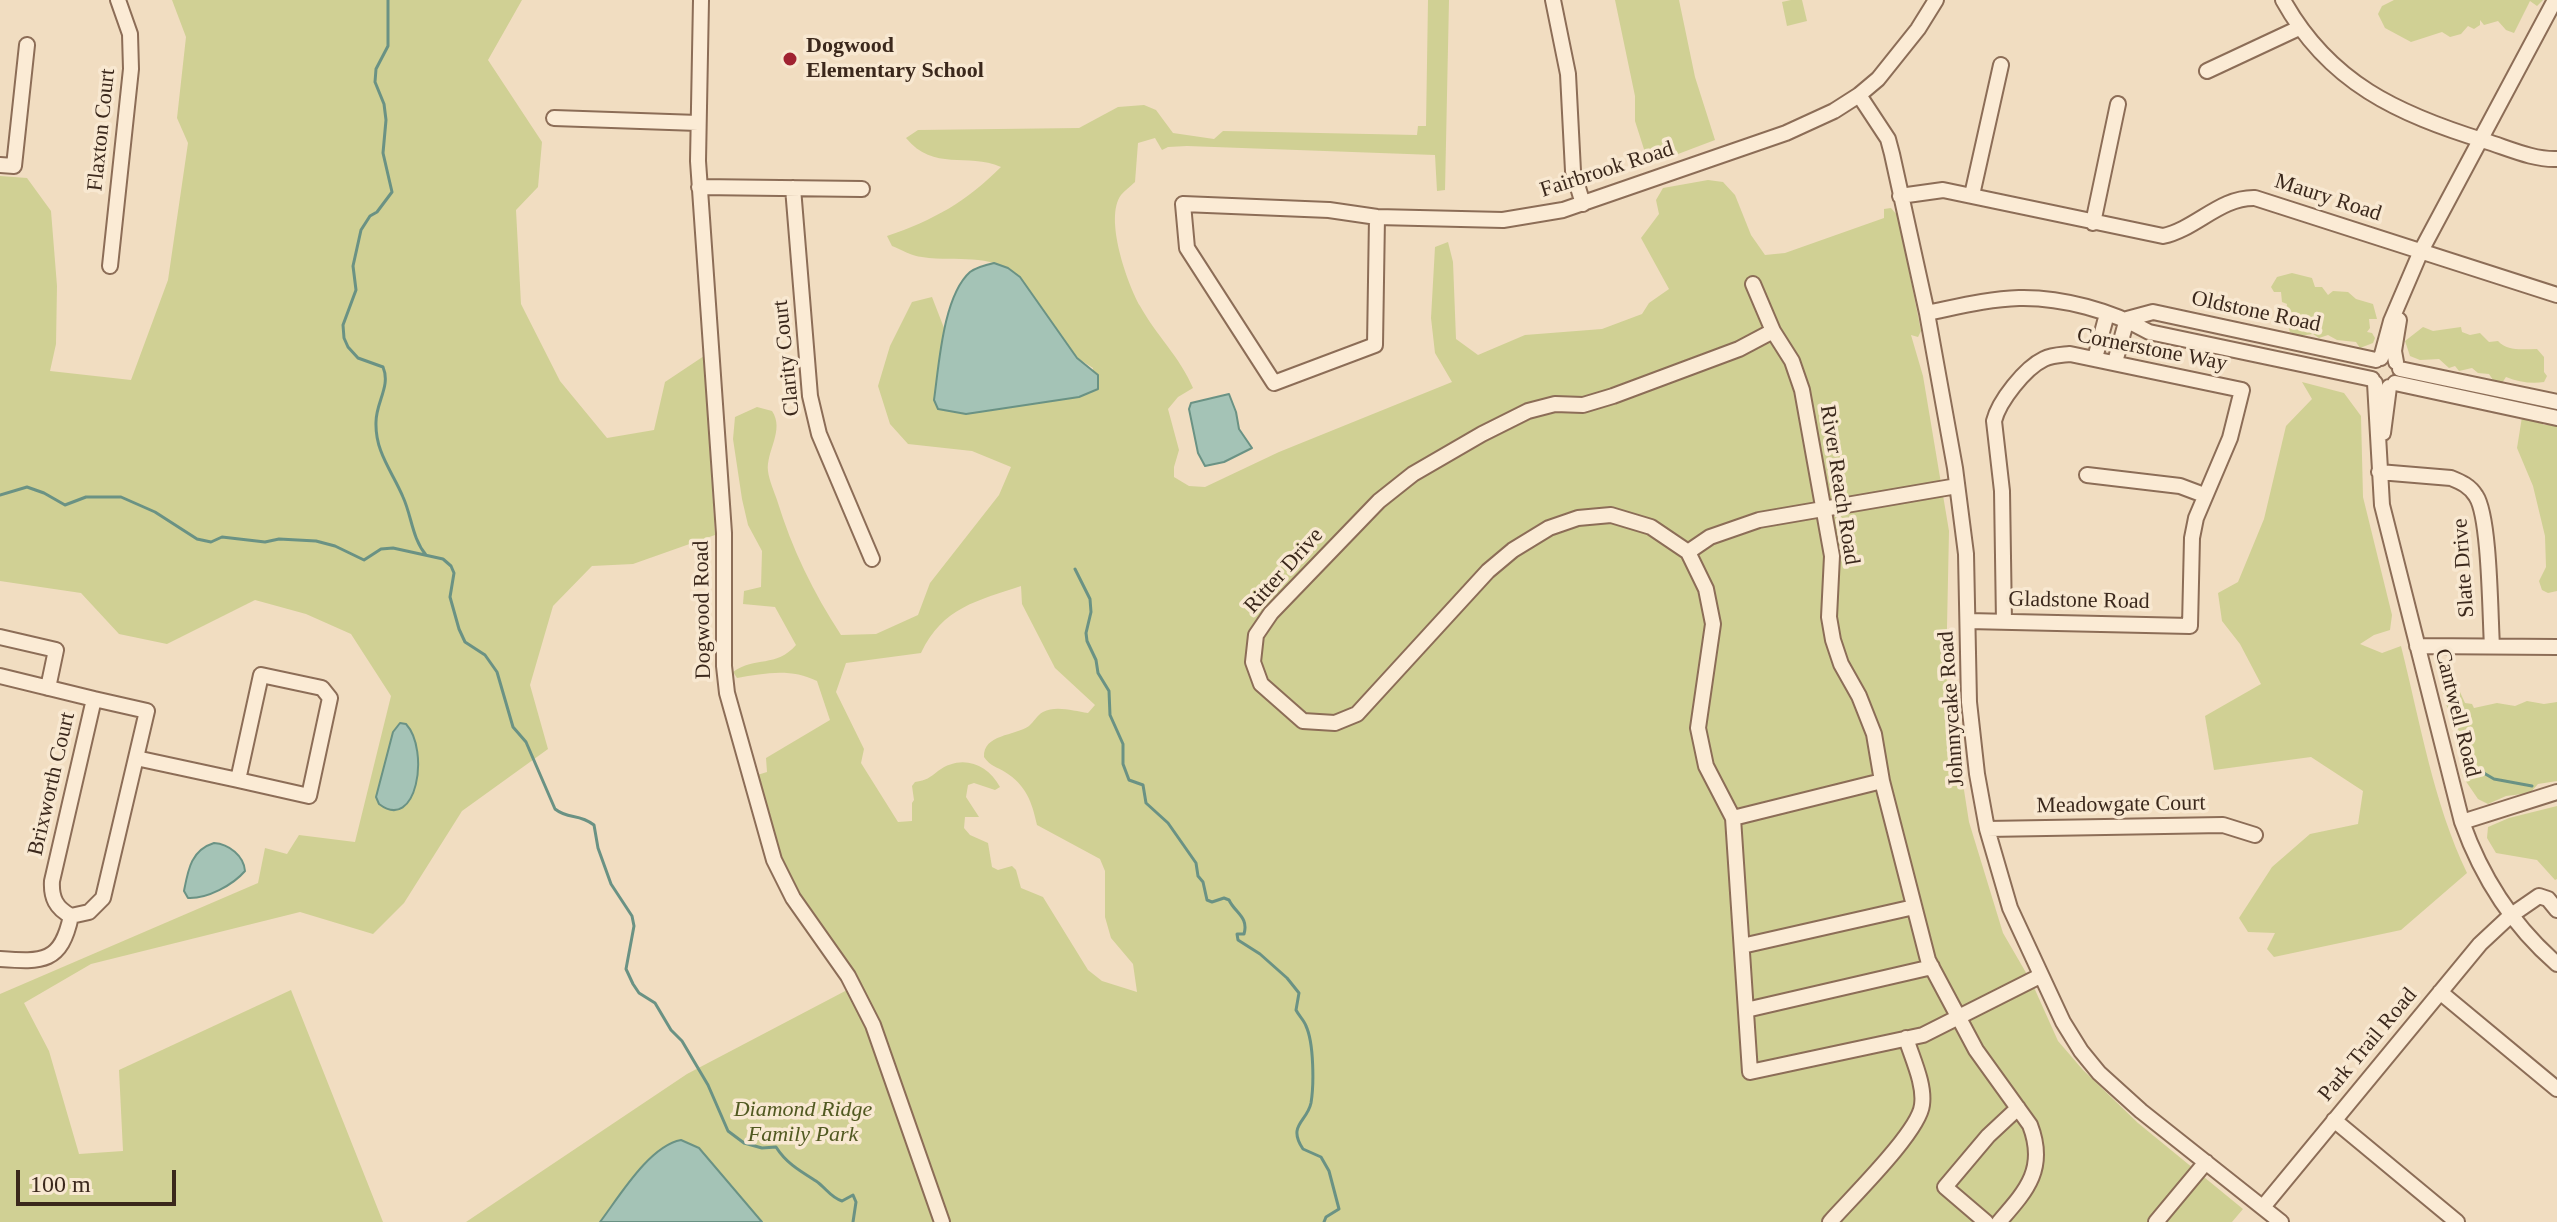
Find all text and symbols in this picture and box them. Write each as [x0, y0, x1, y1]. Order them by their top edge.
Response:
place label: Dogwood Elementary School [806, 33, 984, 84]
marker: Dogwood Elementary School [781, 50, 799, 68]
street label: Flaxton Court [82, 68, 122, 192]
street label: Fairbrook Road [1537, 136, 1677, 204]
street label: Maury Road [2271, 168, 2385, 228]
street label: Oldstone Road [2189, 285, 2323, 339]
street label: Clarity Court [768, 299, 806, 417]
street label: Cornerstone Way [2074, 322, 2230, 378]
street label: River Reach Road [1813, 403, 1865, 567]
street label: Slate Drive [2447, 517, 2481, 619]
street label: Ritter Drive [1239, 523, 1329, 619]
street label: Dogwood Road [689, 540, 717, 680]
street label: Gladstone Road [2008, 587, 2150, 615]
street label: Johnnycake Road [1933, 630, 1971, 788]
street label: Cantwell Road [2428, 646, 2486, 780]
street label: Brixworth Court [23, 710, 81, 858]
street label: Meadowgate Court [2036, 790, 2206, 820]
street label: Park Trail Road [2313, 983, 2423, 1107]
park label: Diamond Ridge Family Park [734, 1097, 872, 1148]
scale bar [20, 1154, 180, 1204]
text: 100 m [30, 1171, 91, 1197]

